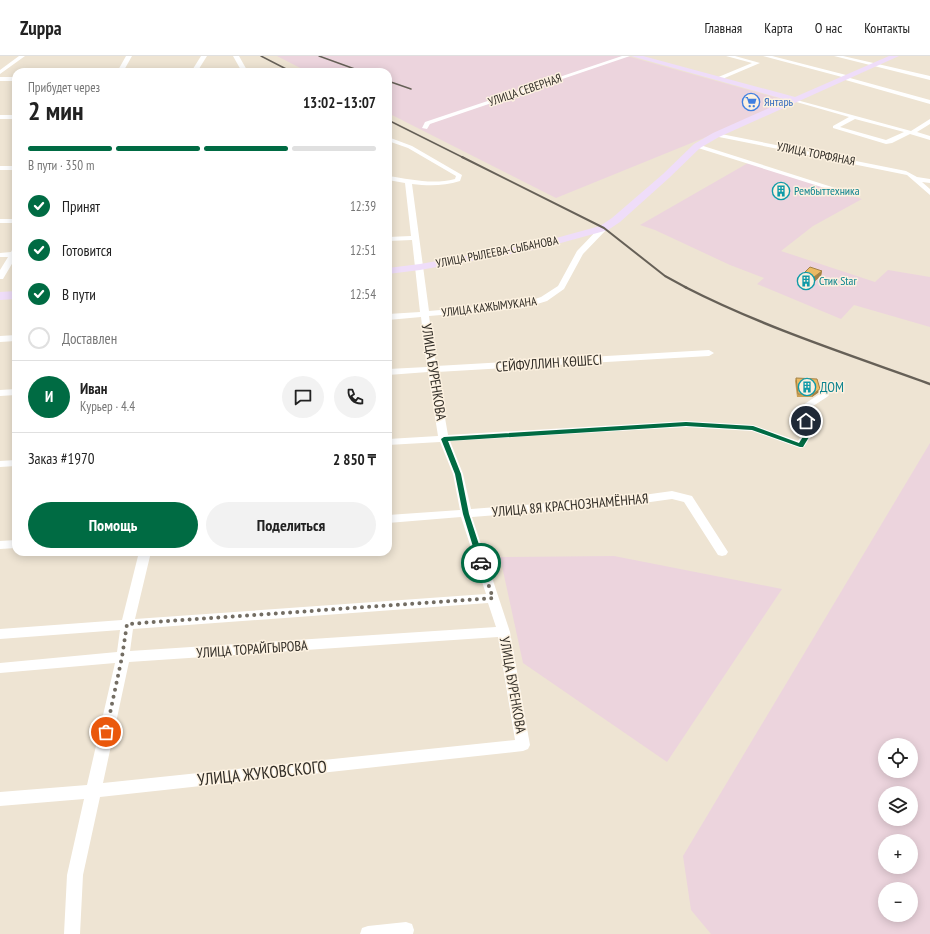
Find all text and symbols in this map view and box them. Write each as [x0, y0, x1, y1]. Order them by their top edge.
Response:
text: Zuppa [20, 16, 62, 40]
text: Главная [704, 19, 742, 37]
text: Карта [764, 19, 793, 37]
text: О нас [815, 19, 842, 37]
text: Контакты [864, 19, 910, 37]
street label: УЛИЦА СЕВЕРНАЯ [486, 70, 564, 109]
text: Прибудет через [28, 79, 100, 96]
supermarket icon: Янтарь [741, 92, 761, 112]
text: 13:02–13:07 [303, 93, 376, 112]
text: 2 мин [28, 94, 83, 127]
place label: Янтарь [764, 94, 794, 109]
street label: УЛИЦА ТОРФЯНАЯ [776, 139, 857, 168]
text: В пути · 350 m [28, 157, 94, 174]
building icon: Рембыттехника [771, 181, 791, 201]
place label: Рембыттехника [794, 183, 860, 198]
icon: check [28, 195, 50, 217]
text: Принят [62, 197, 100, 216]
text: 12:39 [350, 198, 376, 215]
street label: УЛИЦА РЫЛЕЕВА-СЫБАНОВА [434, 232, 560, 271]
icon: check [28, 239, 50, 261]
text: Готовится [62, 241, 112, 260]
text: 12:51 [350, 242, 376, 259]
building icon: Стик Star [796, 271, 816, 291]
place label: Стик Star [819, 273, 857, 288]
icon: check [28, 283, 50, 305]
text: В пути [62, 285, 96, 304]
text: 12:54 [350, 286, 376, 303]
street label: УЛИЦА КАЖЫМУКАНА [440, 293, 538, 320]
street label: УЛИЦА БУРЕНКОВА [417, 322, 451, 422]
text: Доставлен [62, 329, 117, 348]
street label: СЕЙФУЛЛИН КӨШЕСІ [495, 350, 603, 376]
button: chat [282, 376, 324, 418]
button: phone [334, 376, 376, 418]
building icon: ДОМ [797, 377, 817, 397]
place label: ДОМ [820, 378, 844, 396]
text: Иван [80, 379, 107, 398]
text: И [45, 387, 53, 406]
text: Курьер · 4.4 [80, 398, 135, 415]
pin [789, 404, 823, 438]
icon: home [795, 410, 817, 432]
text: Заказ #1970 [28, 449, 95, 468]
text: 2 850 ₸ [333, 450, 376, 469]
street label: УЛИЦА 8Я КРАСНОЗНАМЁННАЯ [491, 489, 649, 521]
button: Помощь [28, 502, 198, 548]
button: Поделиться [206, 502, 376, 548]
courier [461, 543, 501, 583]
icon: car [470, 552, 492, 574]
street label: УЛИЦА БУРЕНКОВА [496, 635, 530, 735]
street label: УЛИЦА ТОРАЙГЫРОВА [196, 636, 308, 662]
pin [89, 715, 123, 749]
icon: bag [95, 721, 117, 743]
map controls [878, 738, 918, 922]
button: locate [878, 738, 918, 778]
street label: УЛИЦА ЖУКОВСКОГО [196, 755, 328, 791]
button: layers [878, 786, 918, 826]
button: + [878, 834, 918, 874]
button: − [878, 882, 918, 922]

